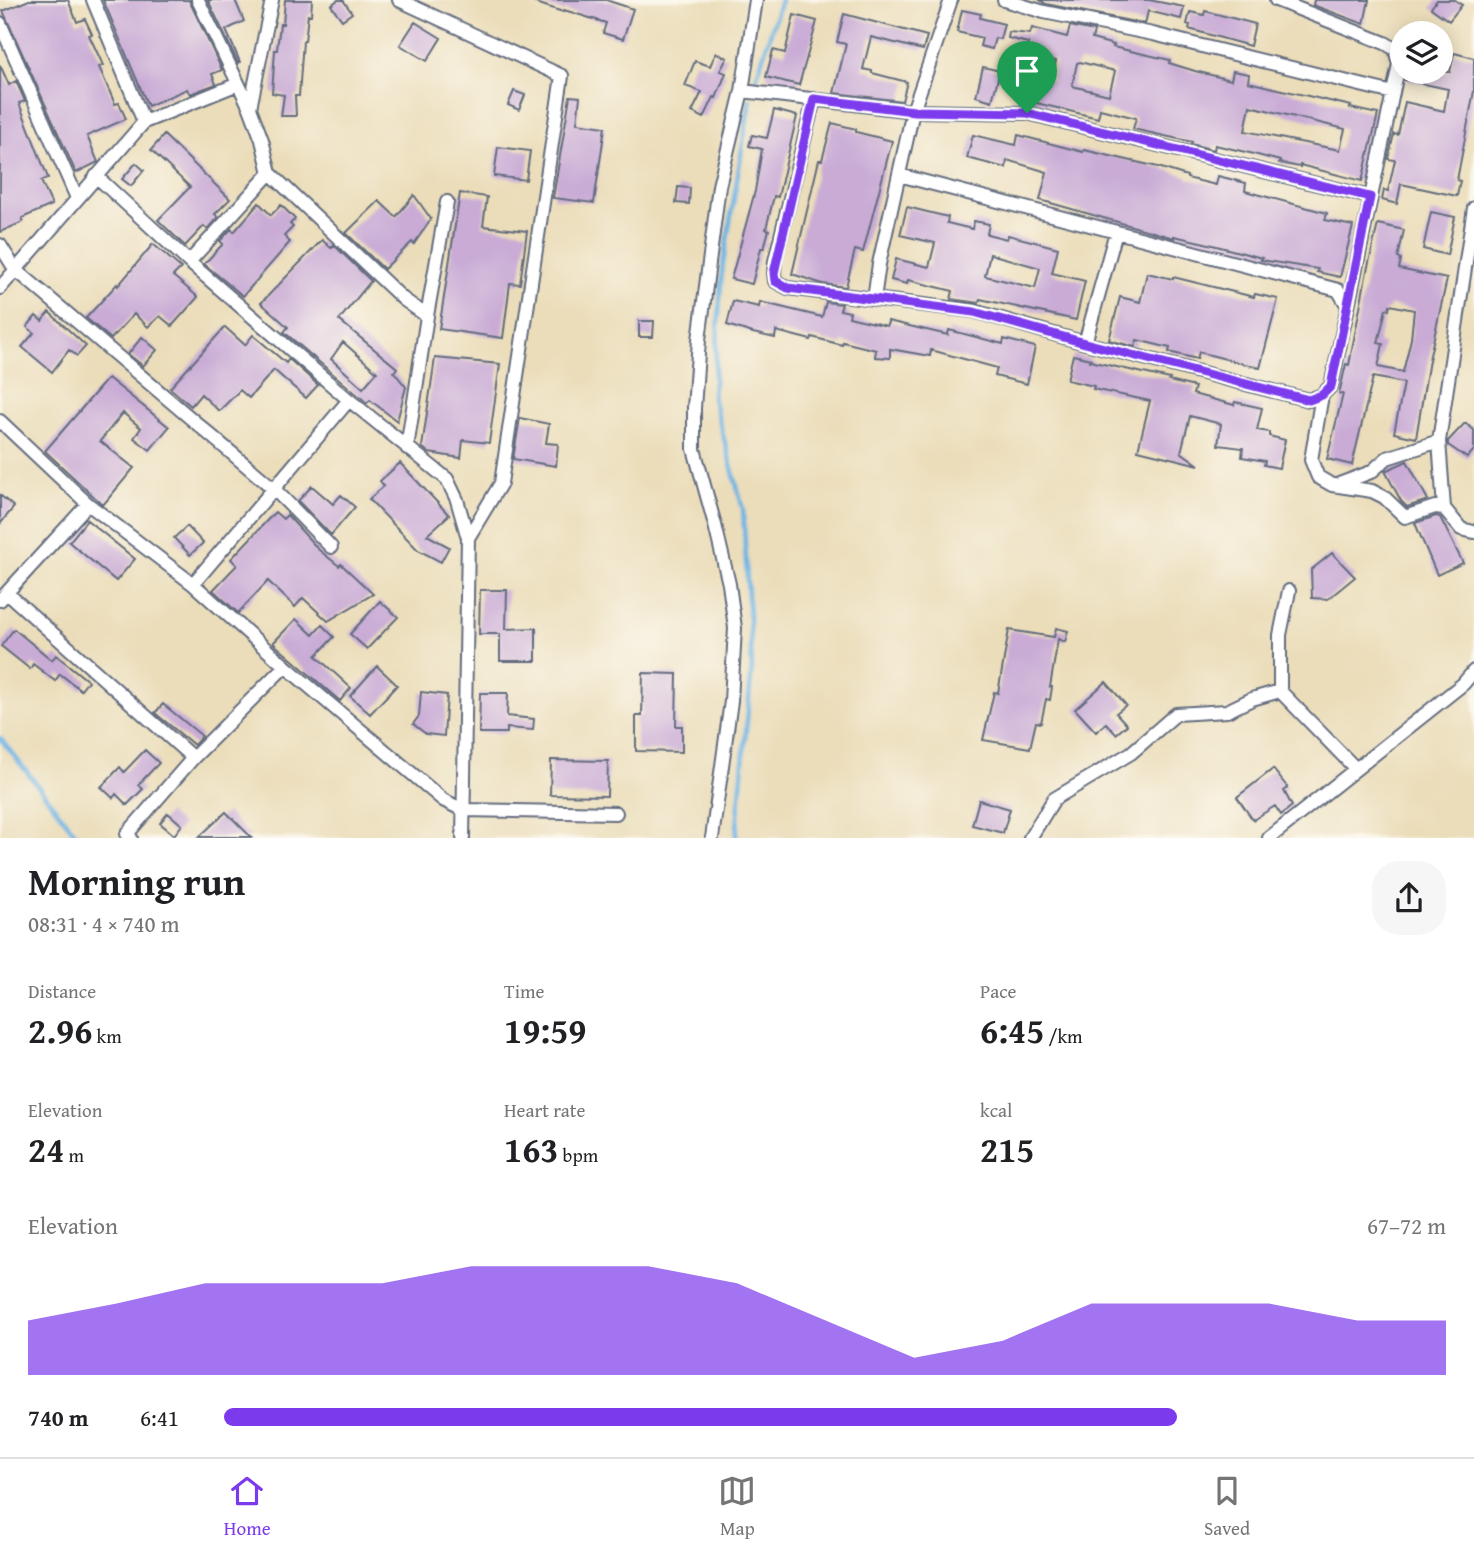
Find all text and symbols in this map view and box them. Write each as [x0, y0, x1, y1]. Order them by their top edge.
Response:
map controls [1390, 21, 1453, 84]
button: layers [1390, 21, 1453, 84]
pin [997, 41, 1057, 113]
icon: arrive [1008, 52, 1046, 90]
text: Morning run [28, 853, 245, 909]
button: share [1372, 861, 1446, 935]
text: 08:31 · 4 × 740 m [28, 907, 180, 940]
text: Distance [28, 977, 96, 1005]
text: Time [504, 977, 544, 1005]
text: Pace [980, 977, 1017, 1005]
text: 2.96 [28, 1005, 92, 1056]
text: 19:59 [504, 1005, 586, 1056]
text: 6:45 [980, 1005, 1044, 1056]
text: km [92, 1022, 122, 1050]
text: /km [1044, 1022, 1083, 1050]
text: Elevation [28, 1096, 102, 1124]
text: Heart rate [504, 1096, 585, 1124]
text: kcal [980, 1096, 1012, 1124]
text: 24 [28, 1124, 64, 1175]
text: 163 [504, 1124, 558, 1175]
text: 215 [980, 1124, 1034, 1175]
text: m [64, 1141, 84, 1169]
text: bpm [558, 1141, 598, 1169]
text: Elevation [28, 1209, 118, 1242]
text: 67–72 m [1367, 1209, 1446, 1242]
text: 740 m [28, 1401, 89, 1434]
text: 6:41 [140, 1401, 179, 1434]
tab: Home [224, 1472, 271, 1542]
tab: Map [718, 1472, 756, 1542]
tab: Saved [1204, 1472, 1250, 1542]

